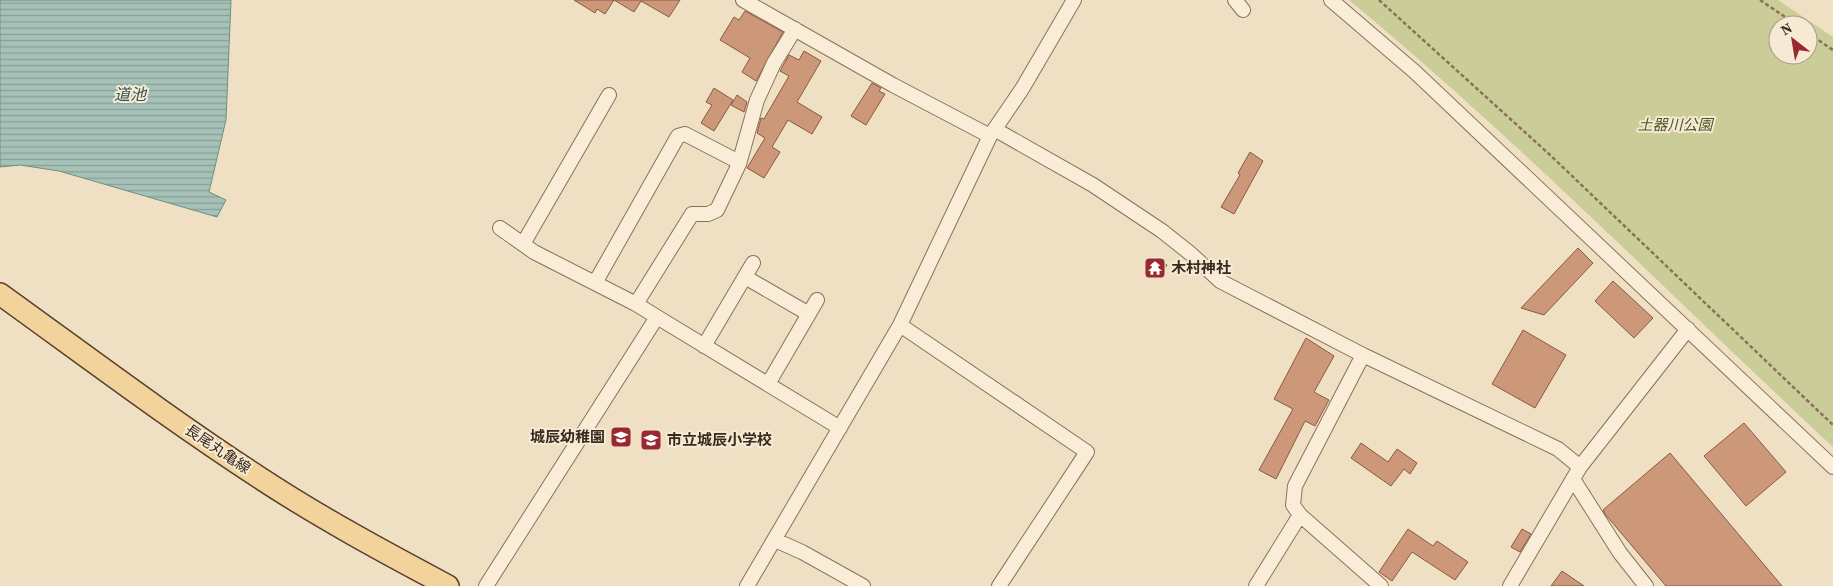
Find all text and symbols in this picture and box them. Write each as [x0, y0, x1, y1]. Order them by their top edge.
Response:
north arrow [1768, 15, 1818, 65]
text: N [1777, 18, 1796, 40]
water label: 道池 [114, 83, 148, 105]
park label: 土器川公園 [1637, 114, 1714, 135]
temple icon: 木村神社 [1143, 256, 1167, 280]
place label: 木村神社 [1171, 257, 1231, 278]
street label: 長尾丸亀線 [181, 419, 255, 478]
school or university icon: 城辰幼稚園 [609, 425, 633, 449]
place label: 城辰幼稚園 [530, 426, 605, 447]
school or university icon: 市立城辰小学校 [639, 428, 663, 452]
place label: 市立城辰小学校 [667, 429, 772, 450]

